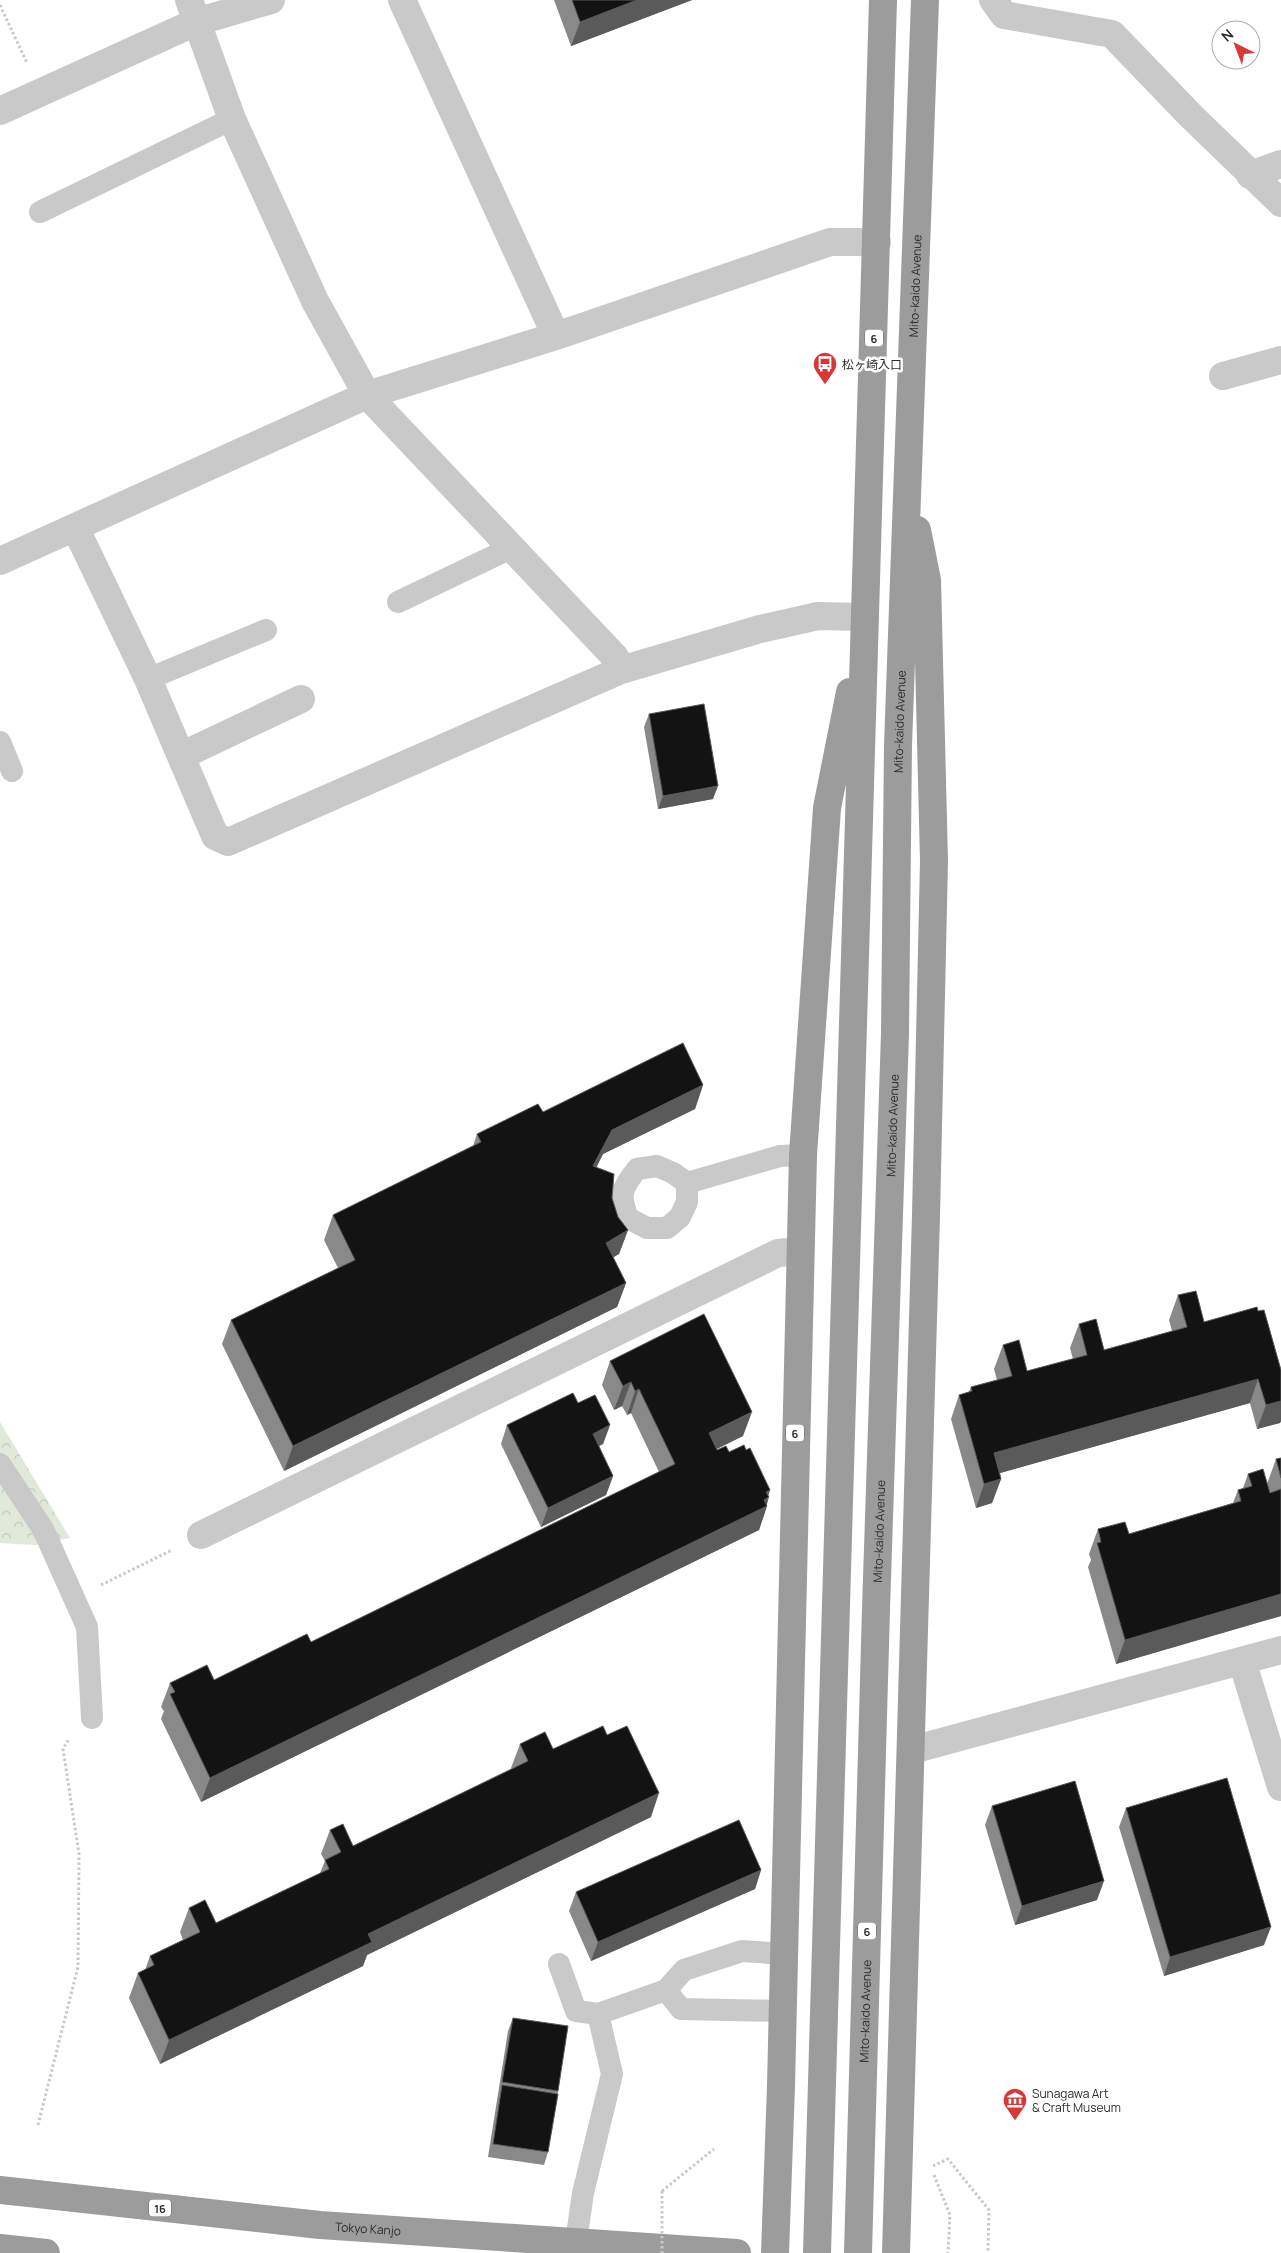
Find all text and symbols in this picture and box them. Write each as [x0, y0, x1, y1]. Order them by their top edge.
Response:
north arrow [1211, 20, 1261, 70]
text: N [1217, 25, 1237, 45]
street label: Mito-kaido Avenue [904, 234, 925, 338]
road number: 6 [865, 329, 883, 346]
bus stop icon: 松ヶ崎入口 [812, 351, 838, 385]
place label: 松ヶ崎入口 [842, 356, 902, 373]
street label: Mito-kaido Avenue [889, 670, 909, 773]
street label: Mito-kaido Avenue [882, 1074, 902, 1177]
road number: 6 [786, 1425, 804, 1442]
street label: Mito-kaido Avenue [868, 1480, 889, 1583]
road number: 6 [858, 1922, 876, 1940]
street label: Mito-kaido Avenue [855, 1959, 875, 2063]
place label: Sunagawa Art & Craft Museum [1032, 2085, 1121, 2116]
museum icon: Sunagawa Art & Craft Museum [1002, 2087, 1028, 2121]
road number: 16 [149, 2200, 171, 2216]
street label: Tokyo Kanjo [335, 2218, 401, 2239]

